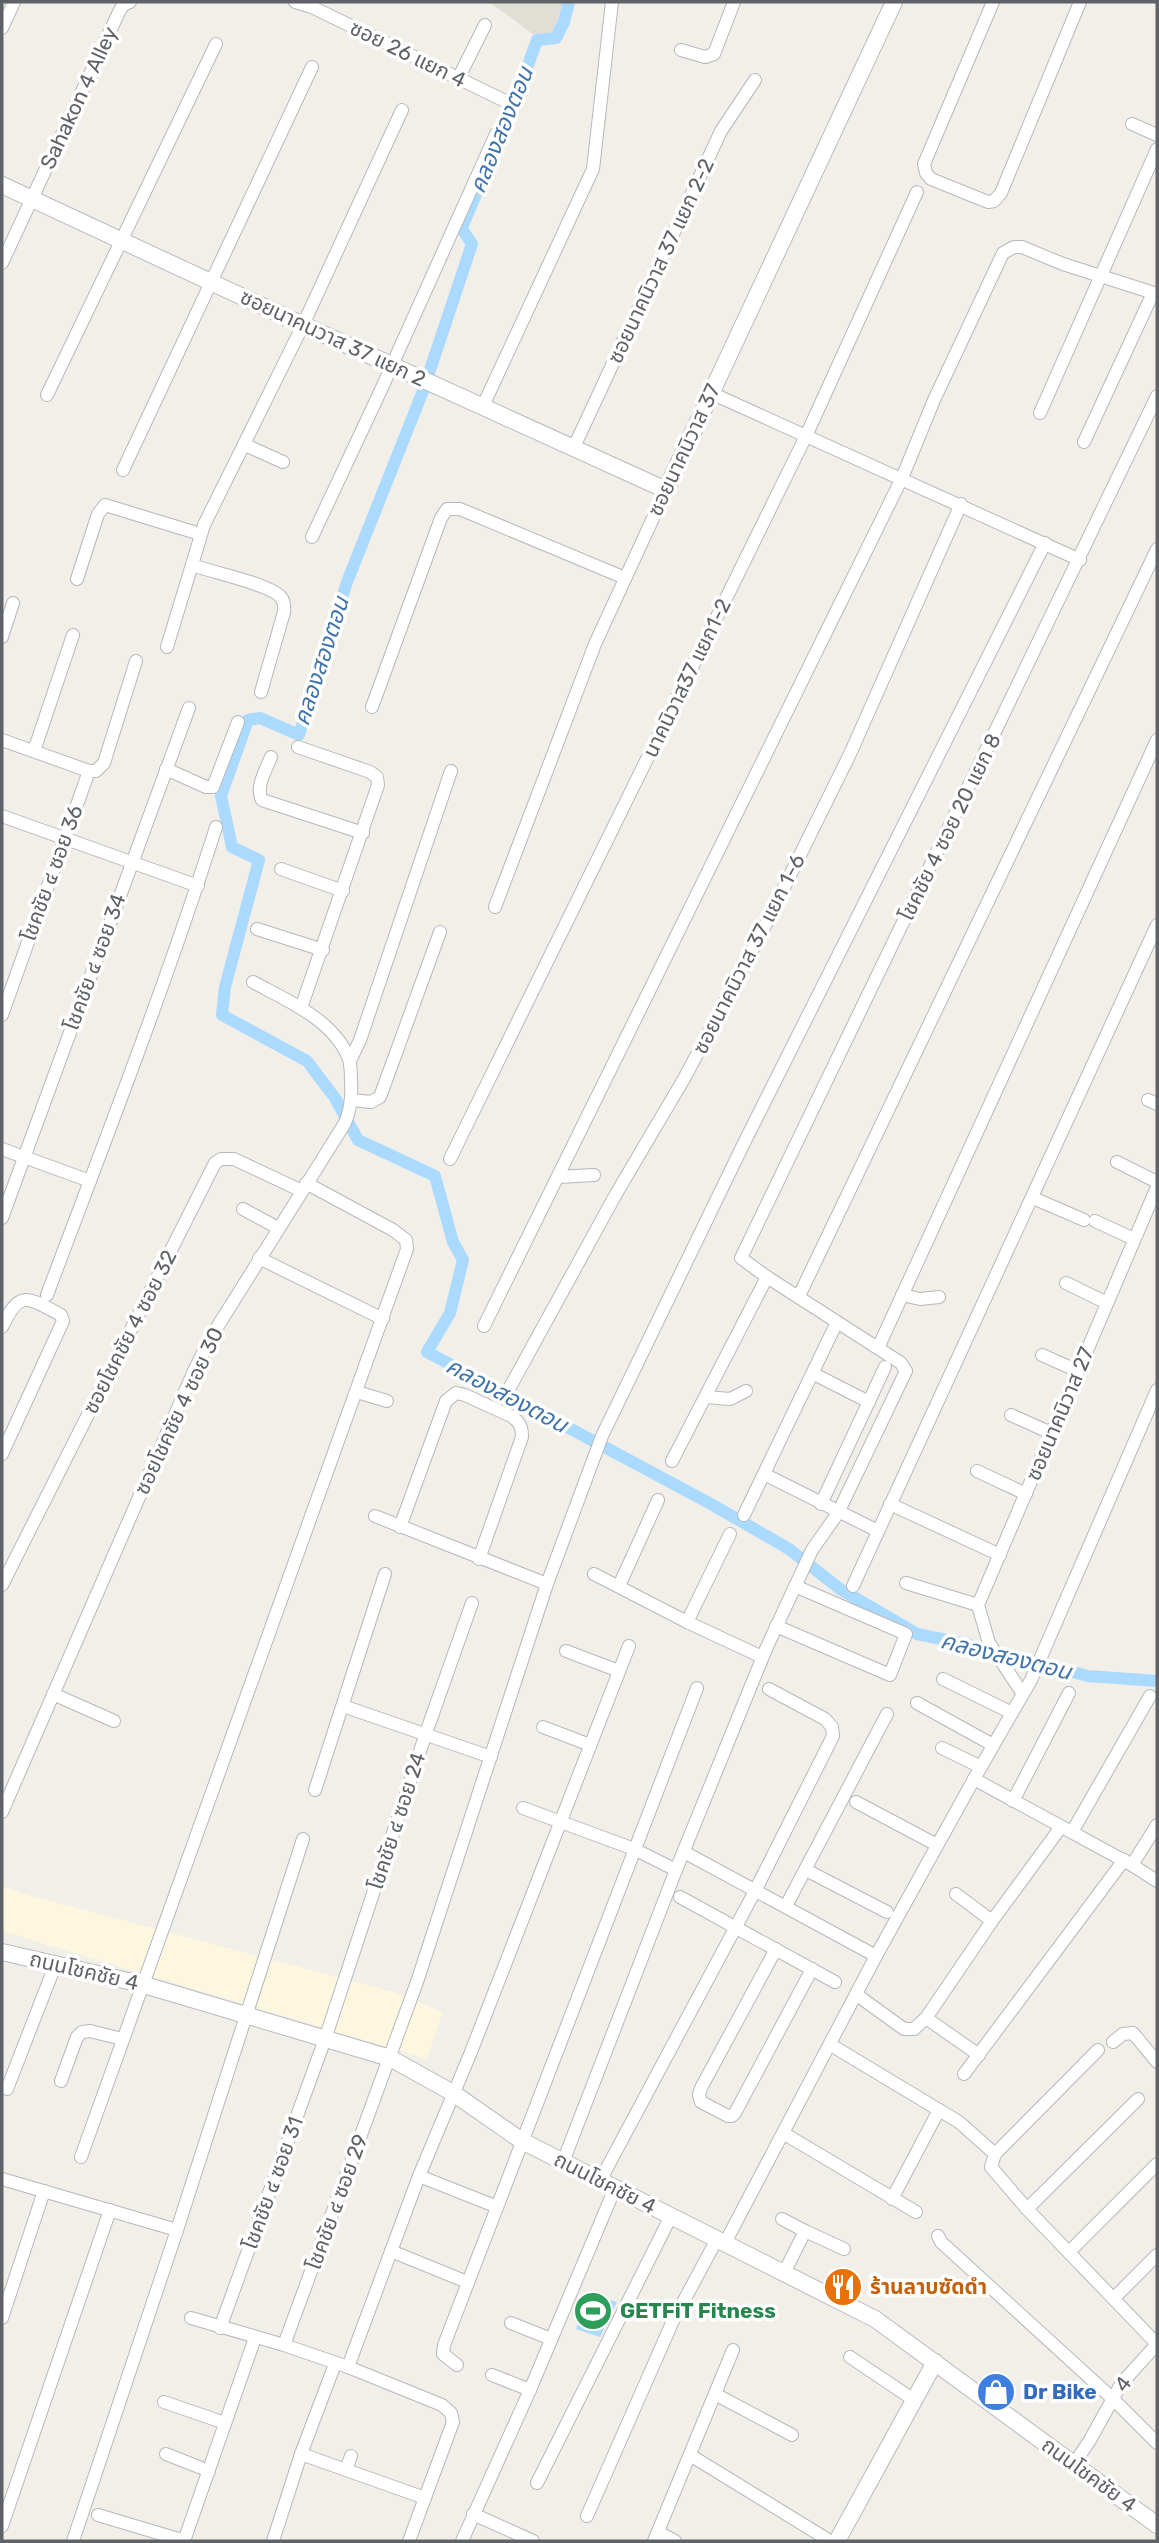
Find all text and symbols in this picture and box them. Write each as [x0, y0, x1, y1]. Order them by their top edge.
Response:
street label: ซอย 26 แยก 4 [346, 15, 470, 92]
street label: Sahakon 4 Alley [35, 22, 123, 173]
water label: คลองสองตอน [463, 61, 540, 197]
street label: ซอยนาคนิวาส 37 แยก 2-2 [602, 154, 719, 367]
street label: ซอยนาคนวาส 37 แยก 2 [236, 284, 430, 392]
street label: ซอยนาคนิวาส 37 [642, 380, 725, 520]
water label: คลองสองตอน [287, 591, 356, 729]
street label: นาคนิวาส37 แยก1-2 [637, 594, 736, 761]
street label: โชคชัย 4 ซอย 20 แยก 8 [893, 729, 1006, 924]
street label: โชคชัย ๔ ซอย 36 [15, 801, 88, 944]
street label: ซอยนาคนิวาส 37 แยก 1-6 [687, 850, 810, 1058]
street label: โชคชัย ๔ ซอย 34 [58, 890, 131, 1033]
street label: ซอยโชคชัย 4 ซอย 32 [77, 1246, 182, 1418]
street label: ซอยโชคชัย 4 ซอย 30 [129, 1323, 228, 1498]
street label: ซอยนาคนิวาส 27 [1020, 1343, 1099, 1484]
water label: คลองสองตอน [442, 1351, 574, 1440]
water label: คลองสองตอน [938, 1626, 1076, 1686]
street label: โชคชัย ๔ ซอย 24 [363, 1749, 430, 1893]
street label: ถนนโชคชัย 4 [27, 1946, 141, 1995]
street label: โชคชัย ๔ ซอย 31 [237, 2113, 308, 2252]
street label: โชคชัย ๔ ซอย 29 [300, 2131, 373, 2273]
street label: ถนนโชคชัย 4 [550, 2146, 660, 2219]
restaurant icon: ร้านลาบซัดดำ [822, 2266, 864, 2308]
place label: ร้านลาบซัดดำ [870, 2274, 987, 2299]
sports icon: GETFiT Fitness [572, 2290, 614, 2332]
place label: GETFiT Fitness [620, 2298, 776, 2323]
shop icon: Dr Bike [975, 2371, 1017, 2413]
street label: 4 [1109, 2371, 1137, 2396]
place label: Dr Bike [1023, 2379, 1097, 2404]
street label: ถนนโชคชัย 4 [1037, 2432, 1142, 2517]

